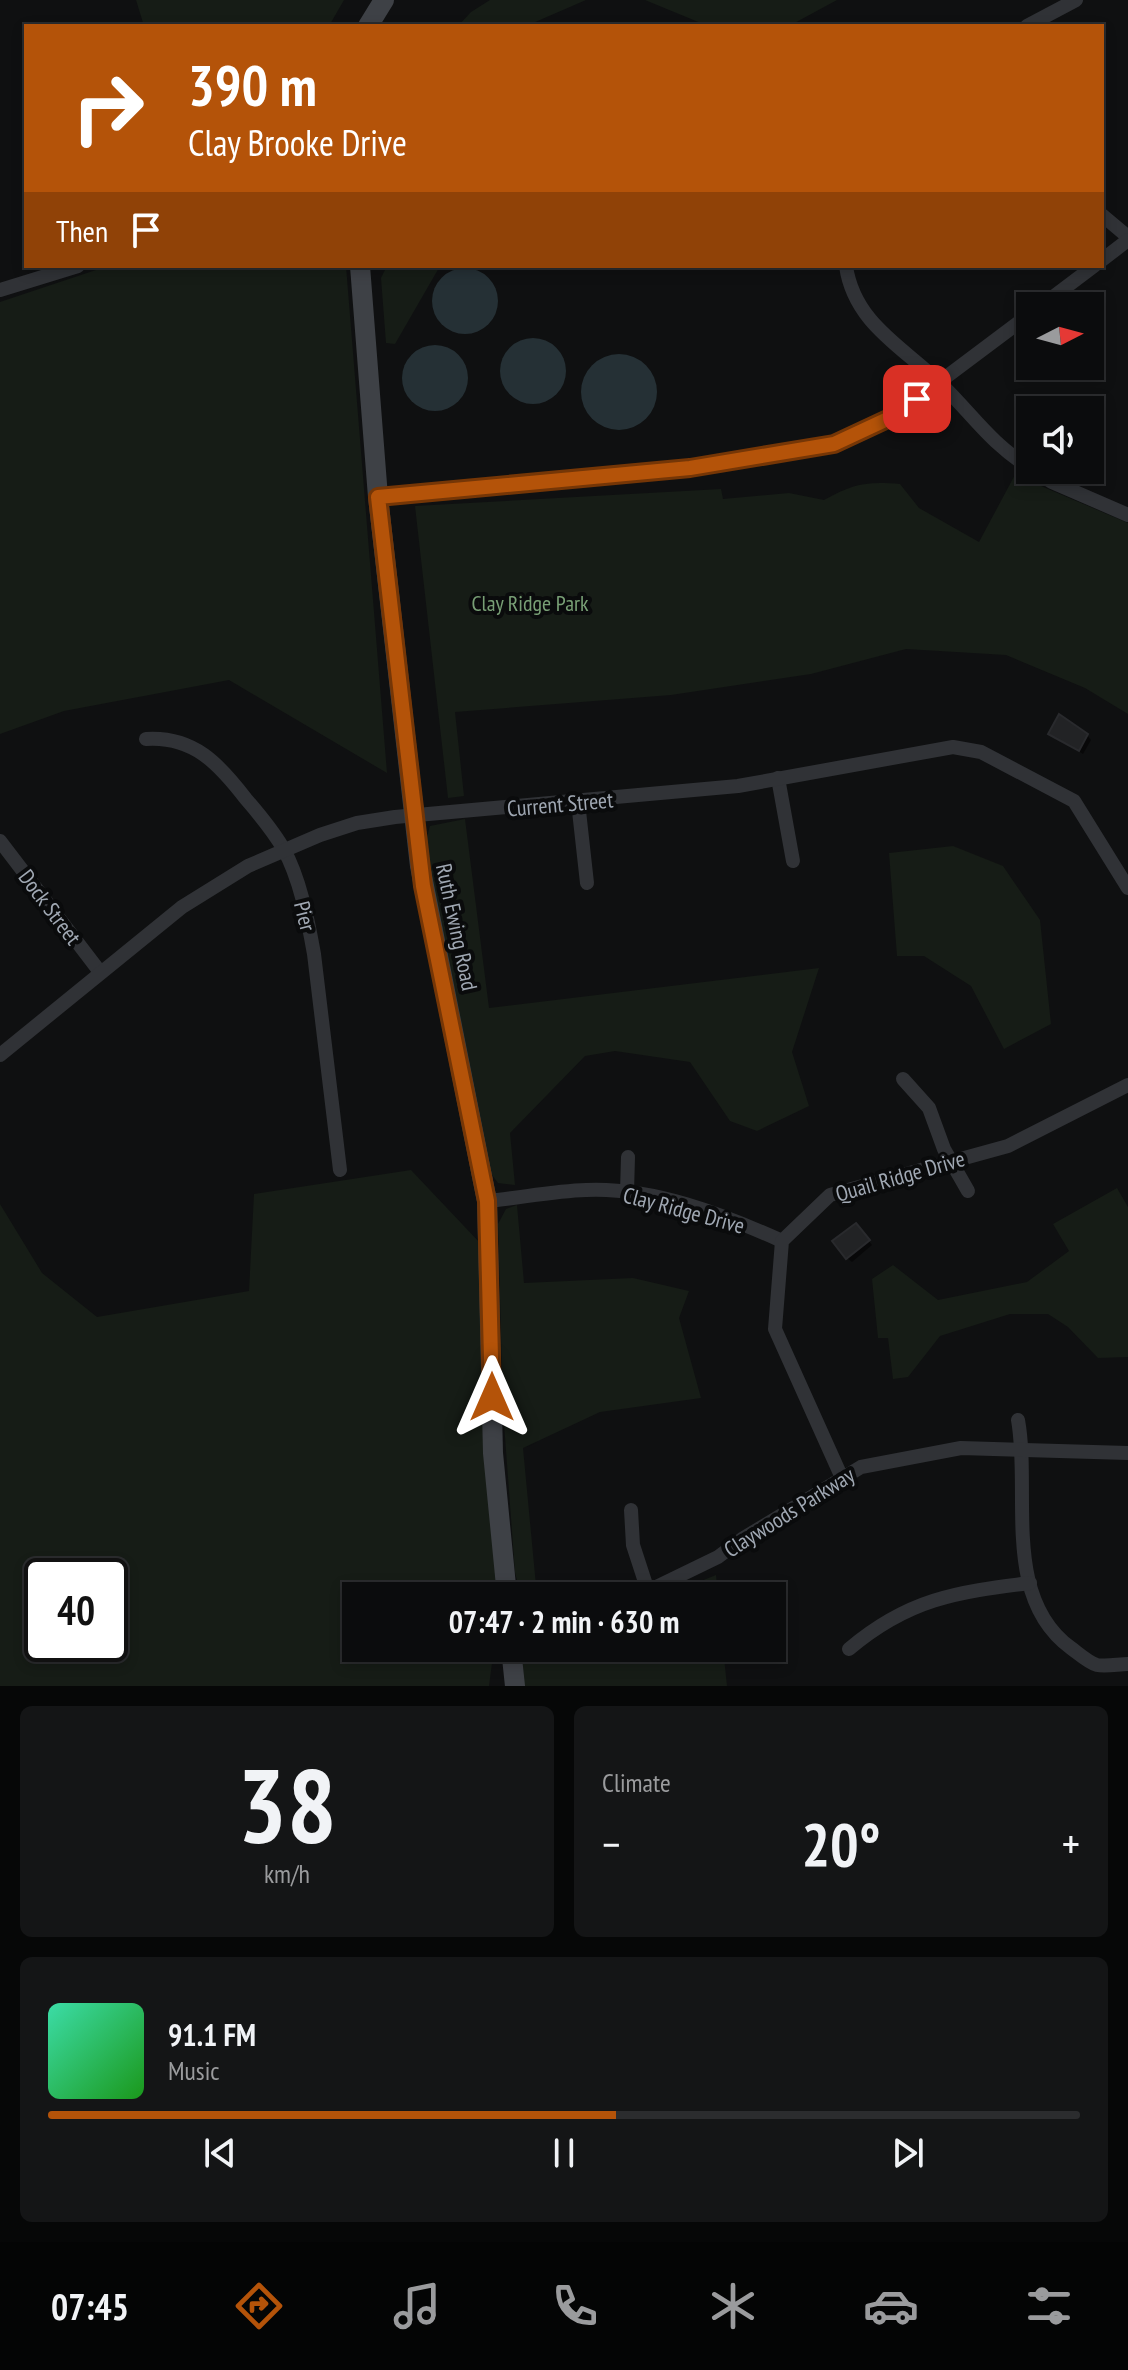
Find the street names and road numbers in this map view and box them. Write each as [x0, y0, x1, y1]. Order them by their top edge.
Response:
street label: Current Street [506, 785, 614, 823]
street label: Ruth Ewing Road [430, 861, 484, 993]
street label: Dock Street [13, 864, 87, 950]
street label: Pier [288, 898, 322, 934]
street label: Quail Ridge Drive [832, 1144, 968, 1208]
street label: Clay Ridge Drive [620, 1180, 748, 1240]
street label: Claywoods Parkway [719, 1460, 860, 1563]

